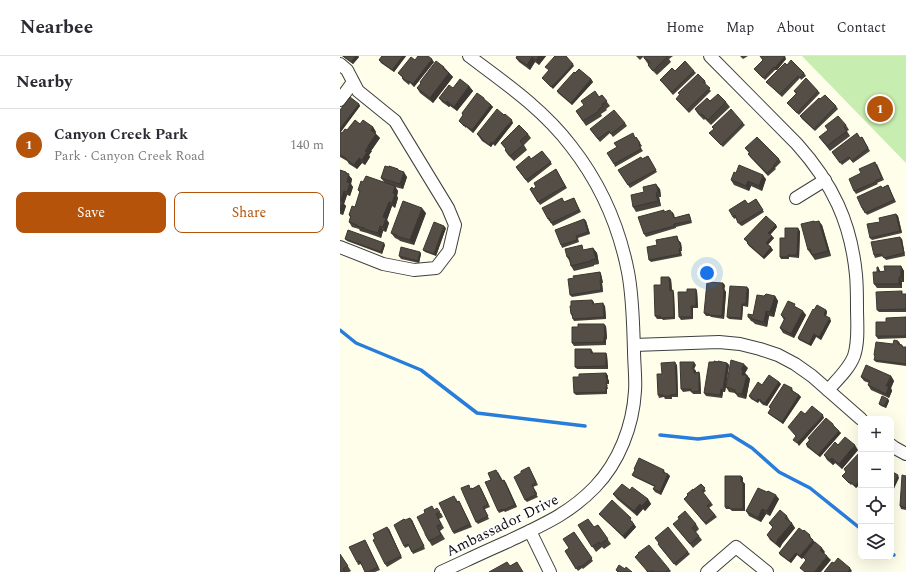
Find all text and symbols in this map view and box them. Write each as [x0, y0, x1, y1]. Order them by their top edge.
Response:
text: Nearbee [20, 13, 93, 42]
text: Home [666, 17, 704, 38]
text: Map [726, 17, 754, 38]
text: About [776, 17, 815, 38]
text: Contact [837, 17, 886, 38]
text: Nearby [16, 69, 72, 95]
pin: 1 [867, 94, 893, 124]
text: Canyon Creek Park [54, 123, 188, 146]
text: 1 [25, 135, 33, 155]
text: 140 m [290, 135, 324, 155]
text: Park · Canyon Creek Road [54, 146, 205, 166]
button: Save [16, 192, 166, 233]
button: Share [174, 192, 324, 233]
your location [697, 263, 717, 283]
map controls [858, 416, 894, 560]
button: + [858, 416, 894, 452]
button: − [858, 452, 894, 488]
street label: Ambassador Drive [442, 488, 562, 563]
button: locate [858, 488, 894, 524]
button: layers [858, 524, 894, 560]

